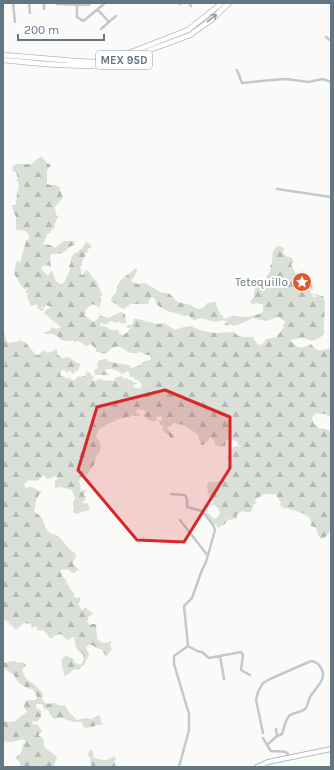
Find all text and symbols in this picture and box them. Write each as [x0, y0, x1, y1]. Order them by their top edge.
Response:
one-way arrow [207, 13, 218, 22]
scale bar [18, 16, 104, 42]
text: 200 m [24, 23, 59, 37]
road number: MEX 95D [96, 51, 152, 69]
place icon: Tetequillo [291, 271, 313, 293]
place label: Tetequillo [235, 275, 288, 289]

